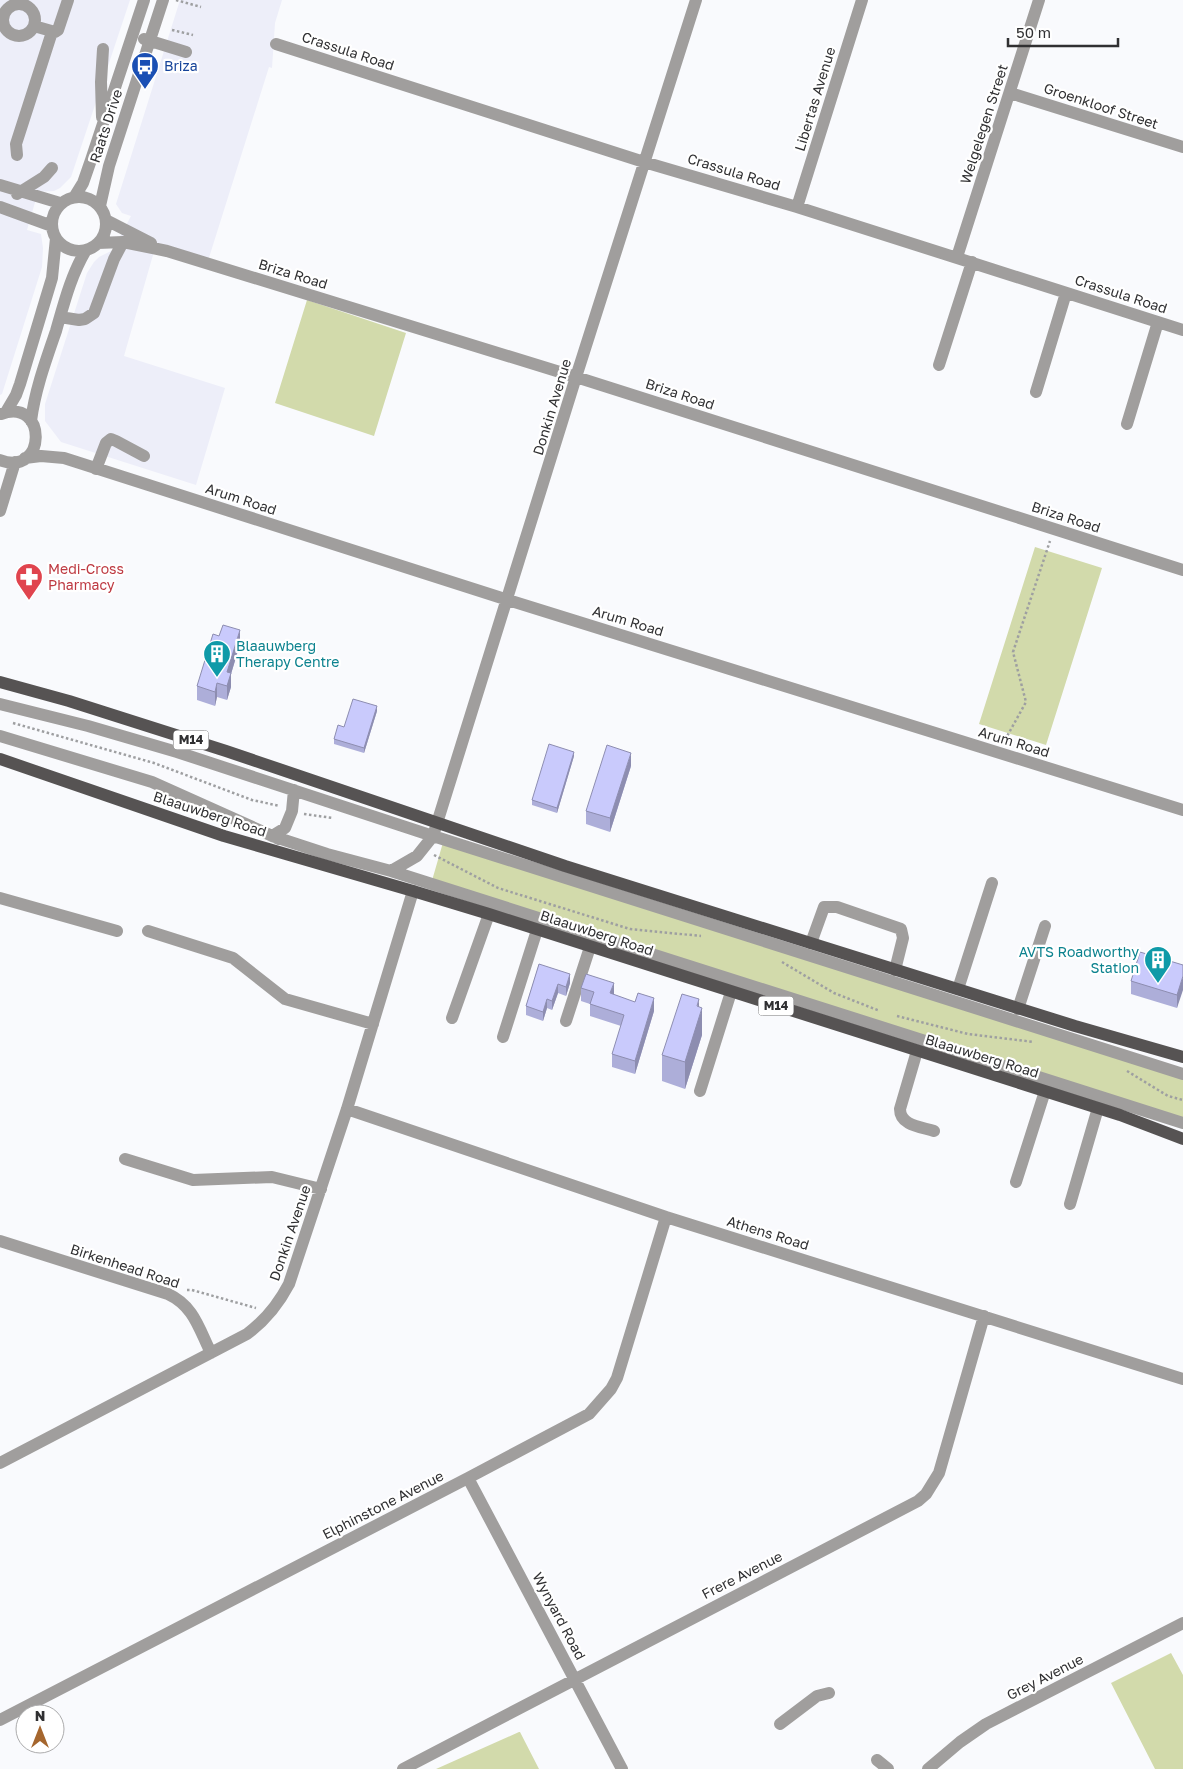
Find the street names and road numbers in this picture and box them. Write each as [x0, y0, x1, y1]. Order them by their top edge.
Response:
street label: Crassula Road [300, 28, 397, 73]
street label: Libertas Avenue [791, 45, 838, 153]
street label: Welgelegen Street [956, 62, 1011, 186]
street label: Groenkloof Street [1042, 79, 1161, 132]
street label: Raats Drive [86, 87, 125, 165]
street label: Crassula Road [686, 149, 783, 194]
street label: Briza Road [256, 255, 330, 292]
street label: Crassula Road [1073, 271, 1170, 316]
street label: Donkin Avenue [529, 357, 574, 457]
street label: Briza Road [644, 374, 717, 413]
street label: Arum Road [204, 479, 279, 518]
street label: Briza Road [1030, 497, 1103, 536]
street label: Arum Road [591, 602, 666, 639]
street label: Arum Road [977, 723, 1052, 760]
road number: M14 [174, 730, 208, 750]
street label: Blaauwberg Road [151, 787, 269, 840]
street label: Blaauwberg Road [538, 906, 656, 959]
road number: M14 [758, 996, 794, 1016]
street label: Blaauwberg Road [923, 1030, 1041, 1081]
street label: Donkin Avenue [265, 1183, 314, 1283]
street label: Athens Road [725, 1212, 811, 1253]
street label: Birkenhead Road [68, 1240, 182, 1291]
street label: Elphinstone Avenue [319, 1467, 446, 1542]
street label: Frere Avenue [699, 1547, 785, 1602]
street label: Wynyard Road [529, 1569, 590, 1662]
street label: Grey Avenue [1004, 1650, 1086, 1703]

